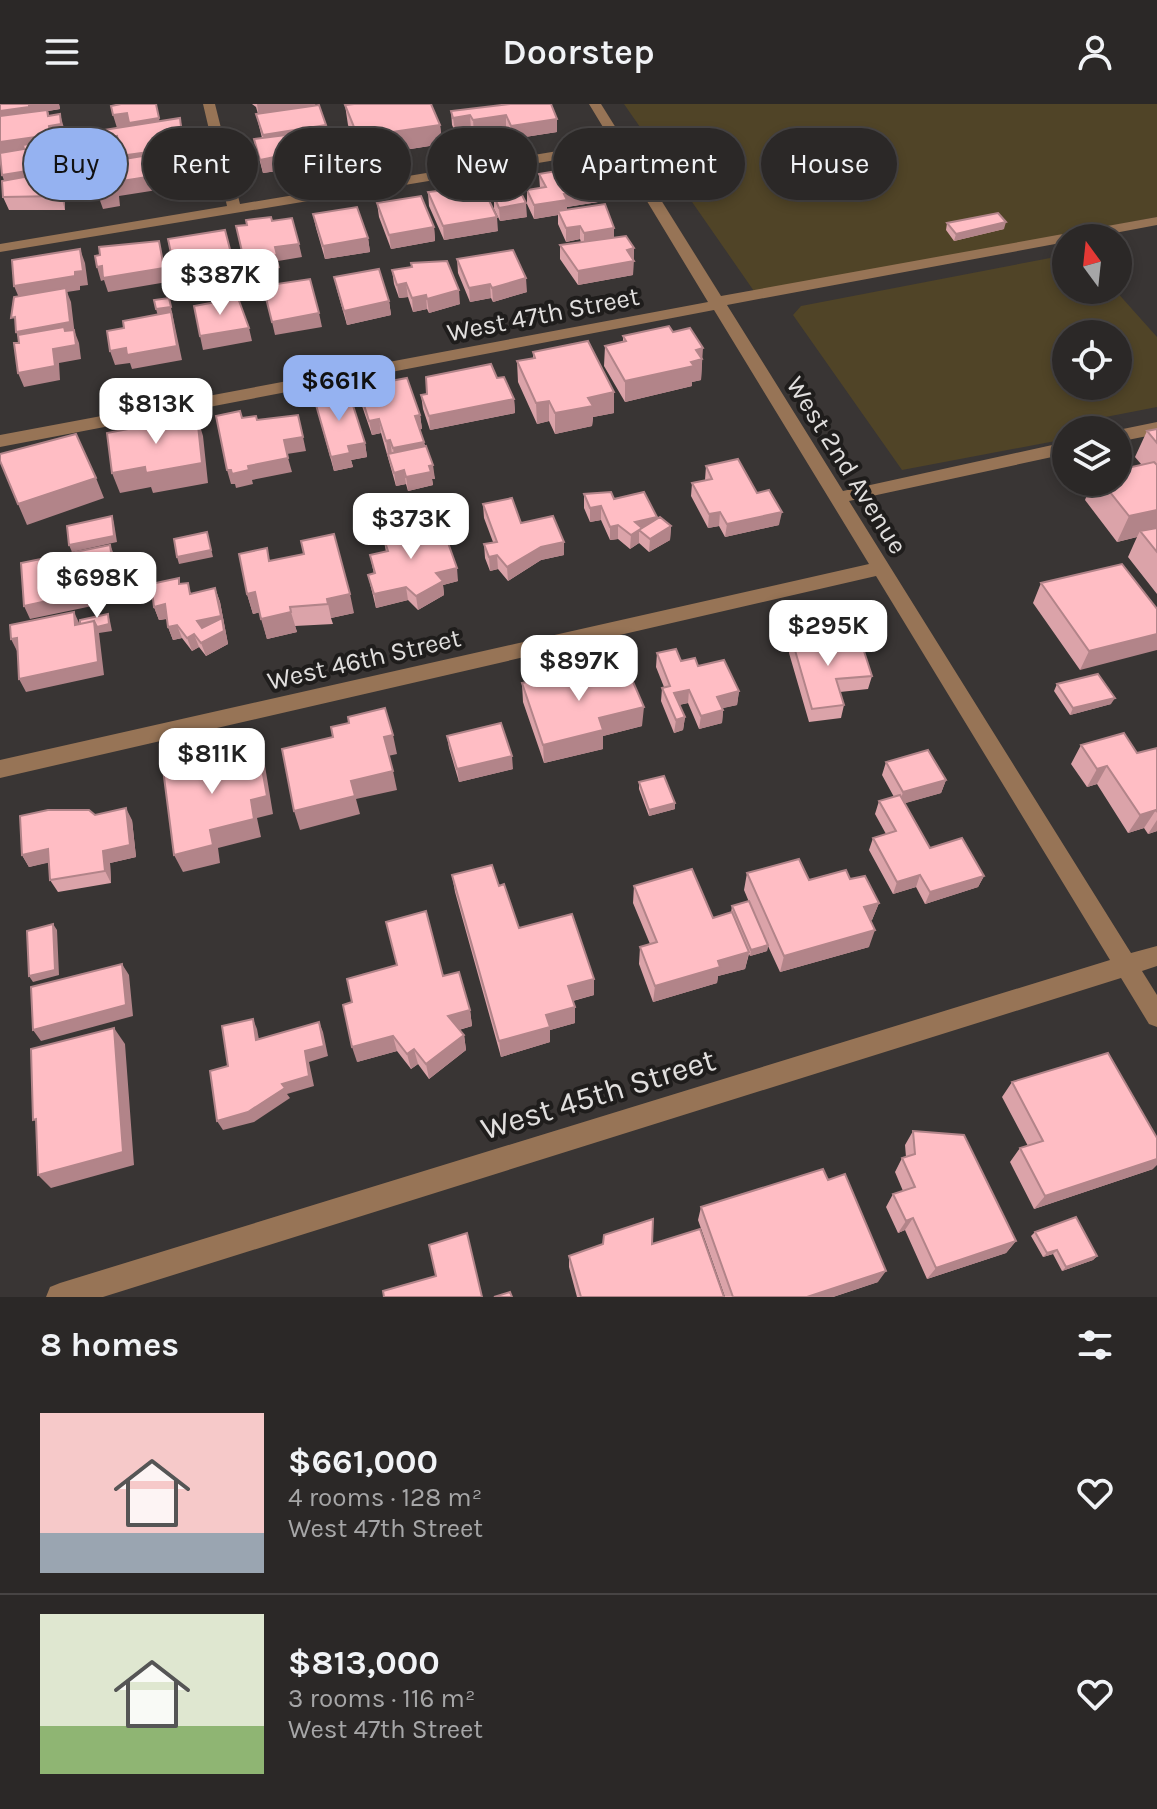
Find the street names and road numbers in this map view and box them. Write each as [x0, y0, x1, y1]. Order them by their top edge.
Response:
street label: West 47th Street [444, 281, 642, 348]
street label: West 2nd Avenue [780, 371, 914, 560]
street label: West 46th Street [264, 622, 464, 697]
street label: West 45th Street [476, 1041, 720, 1148]

